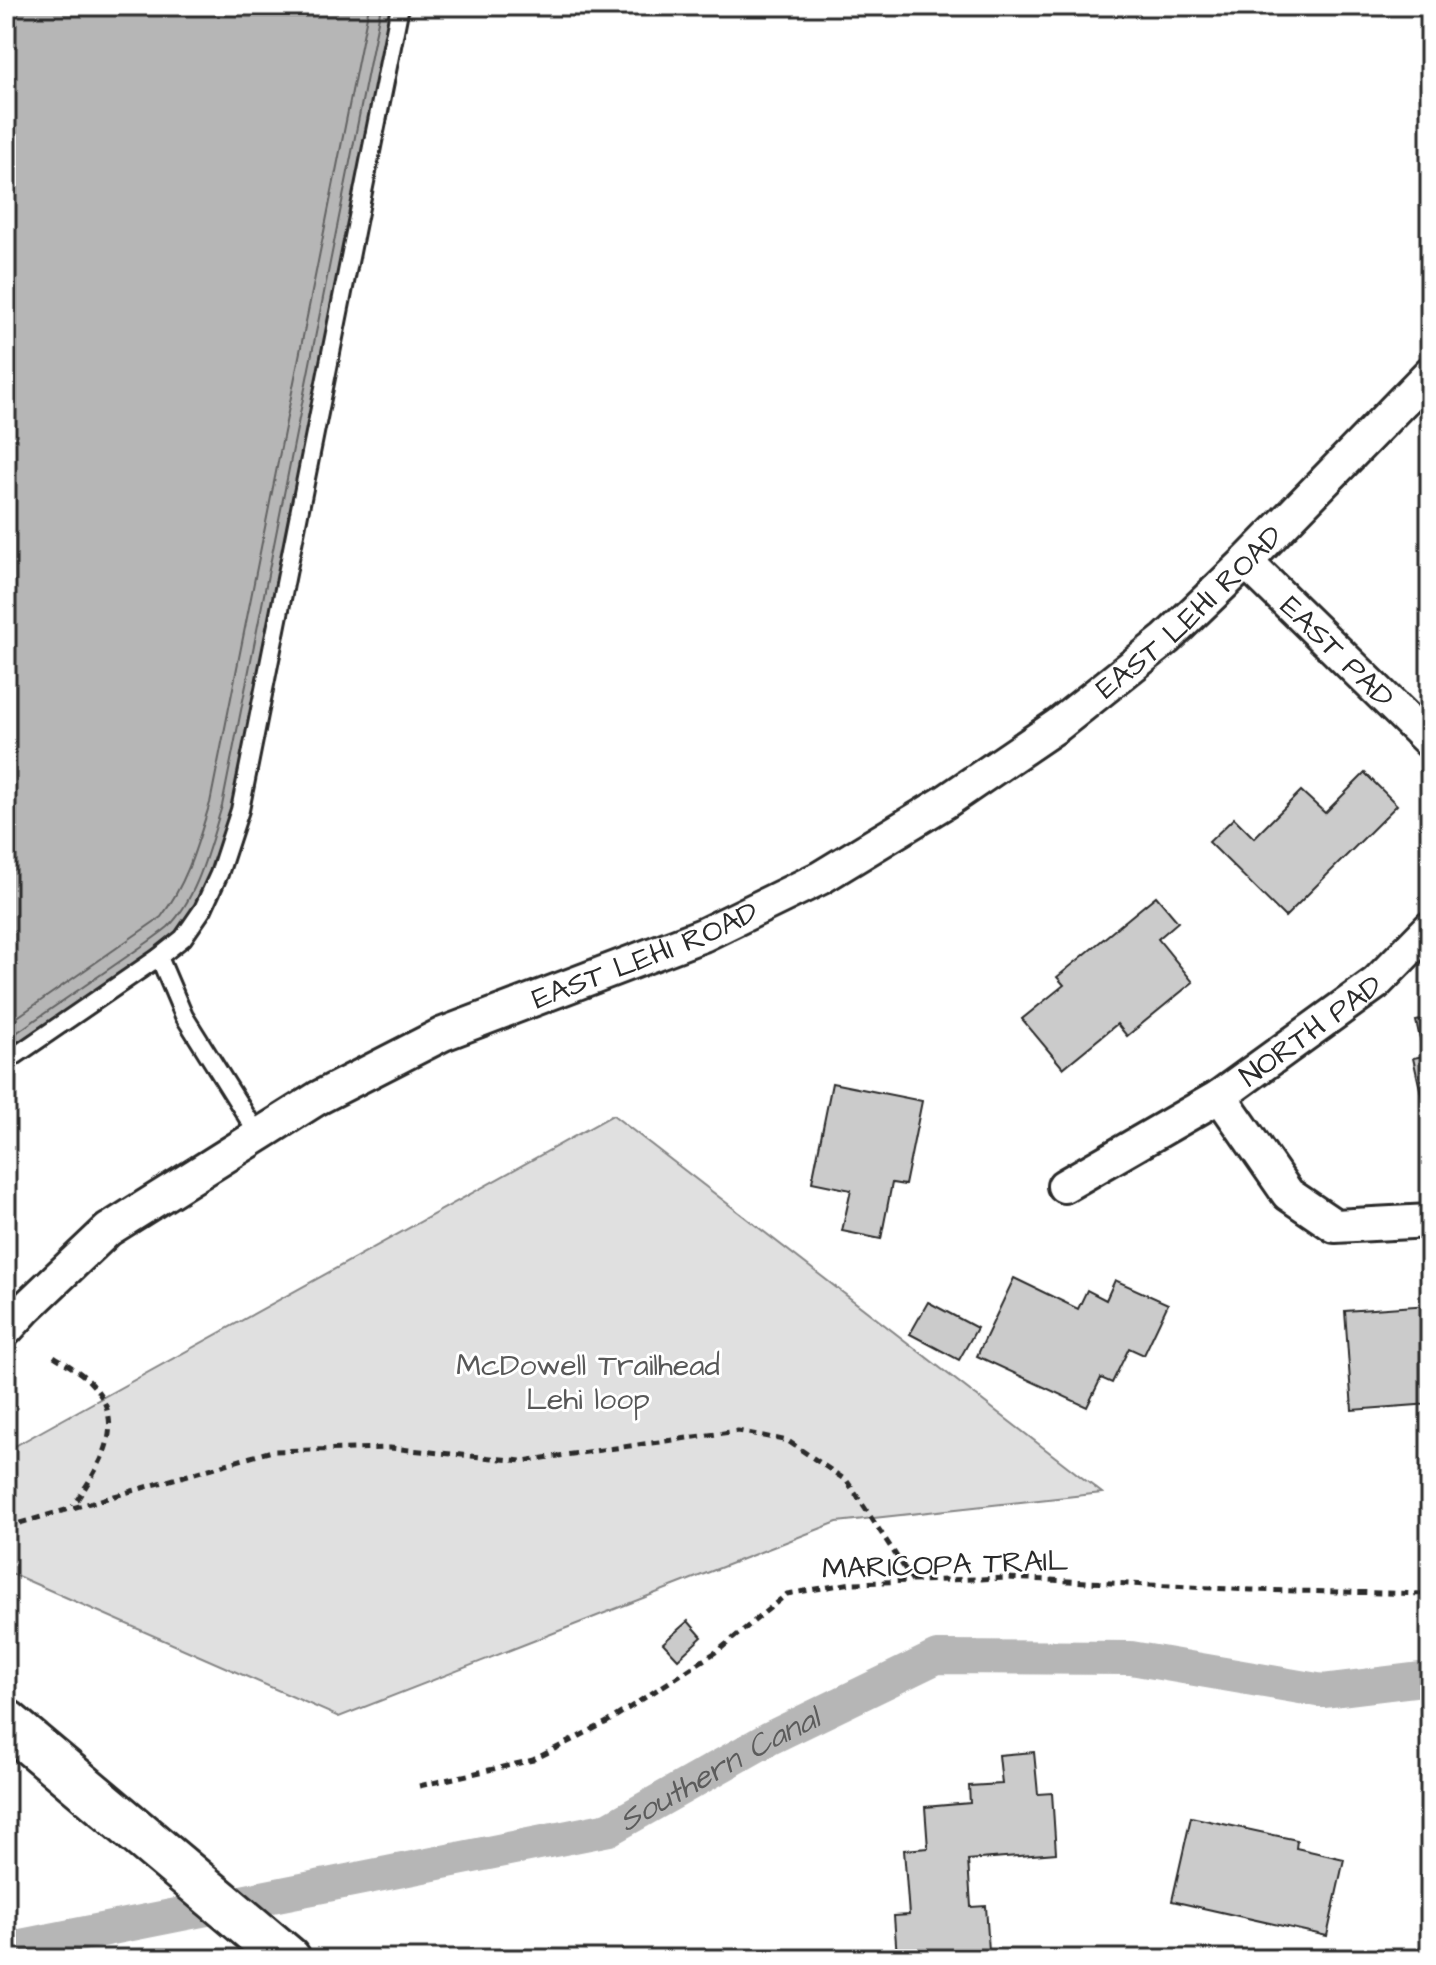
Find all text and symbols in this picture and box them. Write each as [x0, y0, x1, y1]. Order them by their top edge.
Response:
street label: EAST LEHI ROAD [1087, 516, 1293, 709]
street label: EAST PAD [1270, 587, 1403, 718]
street label: EAST LEHI ROAD [526, 891, 765, 1020]
street label: NORTH PAD [1231, 965, 1391, 1097]
park label: McDowell Trailhead Lehi loop [456, 1345, 720, 1421]
street label: MARICOPA TRAIL [821, 1540, 1069, 1590]
water label: Southern Canal [610, 1695, 831, 1843]

